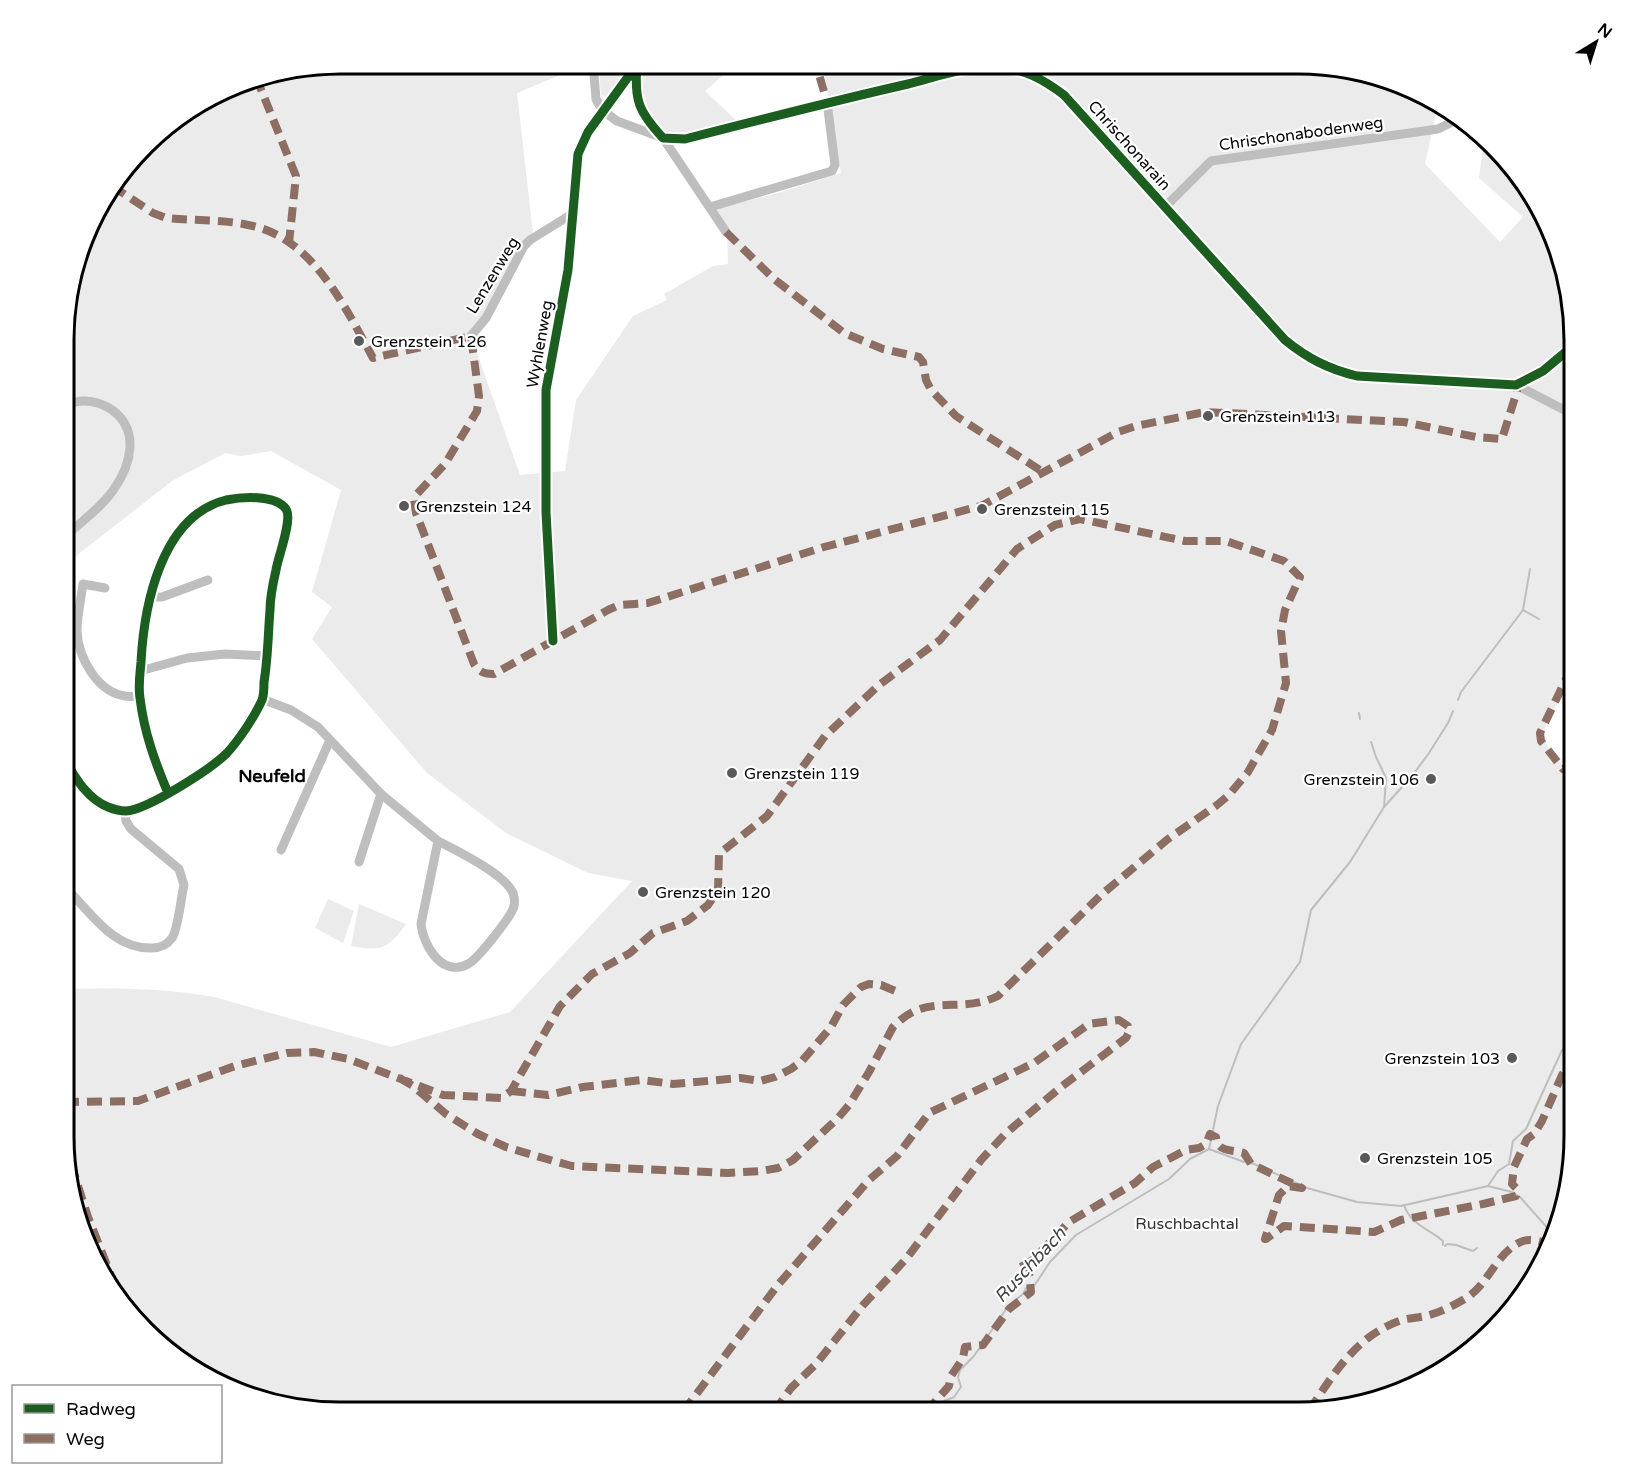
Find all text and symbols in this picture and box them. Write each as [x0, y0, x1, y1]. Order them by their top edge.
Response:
north arrow [1566, 12, 1626, 72]
text: N [1593, 19, 1616, 43]
street label: Chrischonarain [1084, 97, 1175, 195]
street label: Chrischonabodenweg [1218, 113, 1385, 155]
street label: Lenzenweg [462, 233, 524, 318]
street label: Wyhlenweg [522, 299, 558, 390]
place label: Grenzstein 126 [371, 332, 486, 352]
marker: Grenzstein 126 [352, 334, 366, 348]
place label: Grenzstein 113 [1220, 407, 1335, 427]
marker: Grenzstein 113 [1201, 409, 1215, 423]
place label: Grenzstein 124 [416, 497, 531, 517]
marker: Grenzstein 124 [397, 499, 411, 513]
place label: Grenzstein 115 [994, 500, 1109, 520]
marker: Grenzstein 115 [975, 502, 989, 516]
place label: Grenzstein 119 [744, 764, 859, 784]
district label: Neufeld [238, 765, 306, 787]
marker: Grenzstein 119 [725, 766, 739, 780]
place label: Grenzstein 106 [1304, 770, 1419, 790]
marker: Grenzstein 106 [1424, 772, 1438, 786]
place label: Grenzstein 120 [655, 883, 770, 903]
marker: Grenzstein 120 [636, 885, 650, 899]
place label: Grenzstein 103 [1385, 1049, 1500, 1069]
marker: Grenzstein 103 [1505, 1051, 1519, 1065]
place label: Grenzstein 105 [1377, 1149, 1492, 1169]
marker: Grenzstein 105 [1358, 1151, 1372, 1165]
park label: Ruschbachtal [1135, 1214, 1239, 1234]
water label: Ruschbach [990, 1222, 1071, 1307]
legend [12, 1385, 222, 1463]
text: Radweg [66, 1398, 136, 1420]
text: Weg [66, 1428, 105, 1450]

